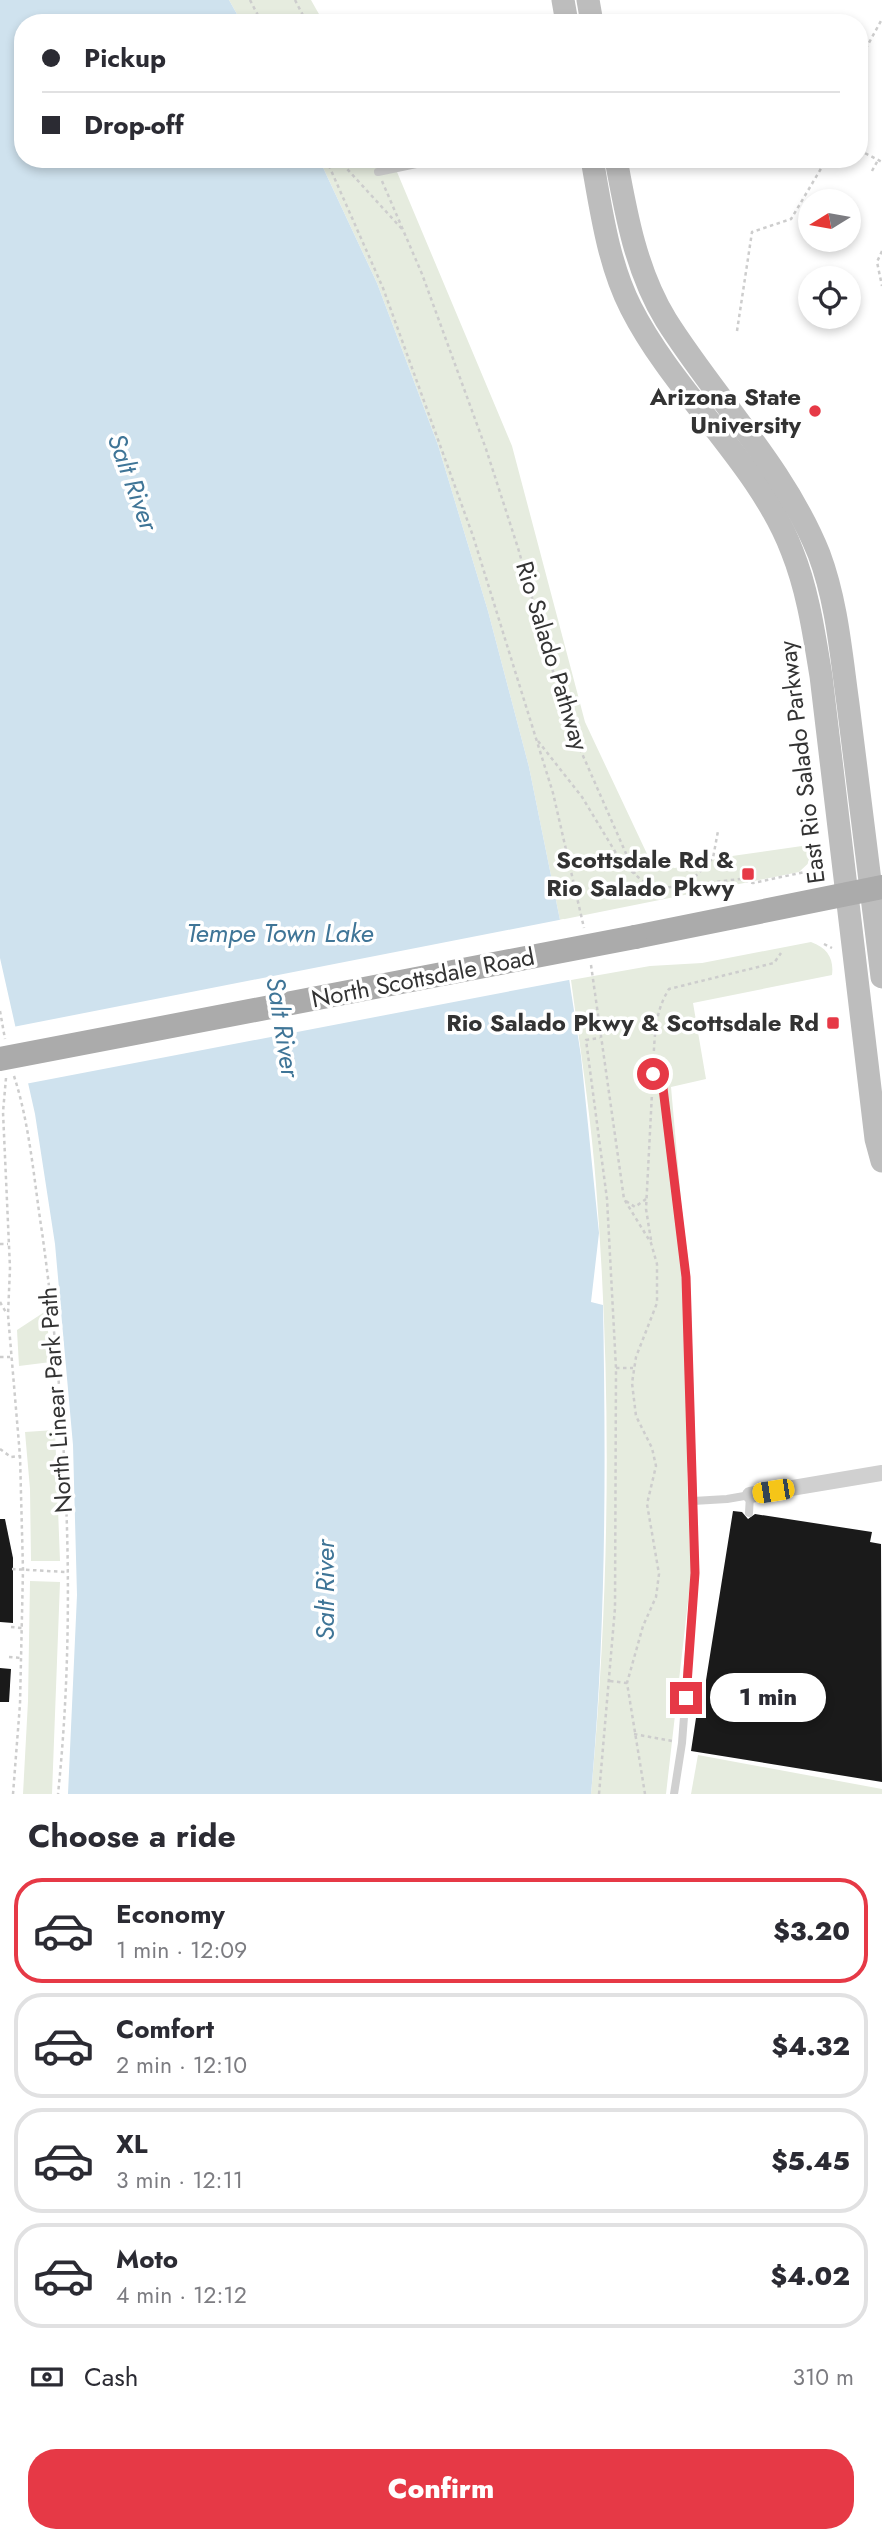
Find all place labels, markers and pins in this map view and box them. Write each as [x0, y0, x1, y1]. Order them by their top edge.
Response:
place label: Arizona State University [649, 379, 801, 442]
marker: Arizona State University [807, 403, 823, 419]
place label: Scottsdale Rd & Rio Salado Pkwy [546, 842, 734, 905]
marker: Scottsdale Rd & Rio Salado Pkwy [740, 866, 756, 882]
place label: Rio Salado Pkwy & Scottsdale Rd [446, 1005, 819, 1040]
marker: Rio Salado Pkwy & Scottsdale Rd [825, 1015, 841, 1031]

